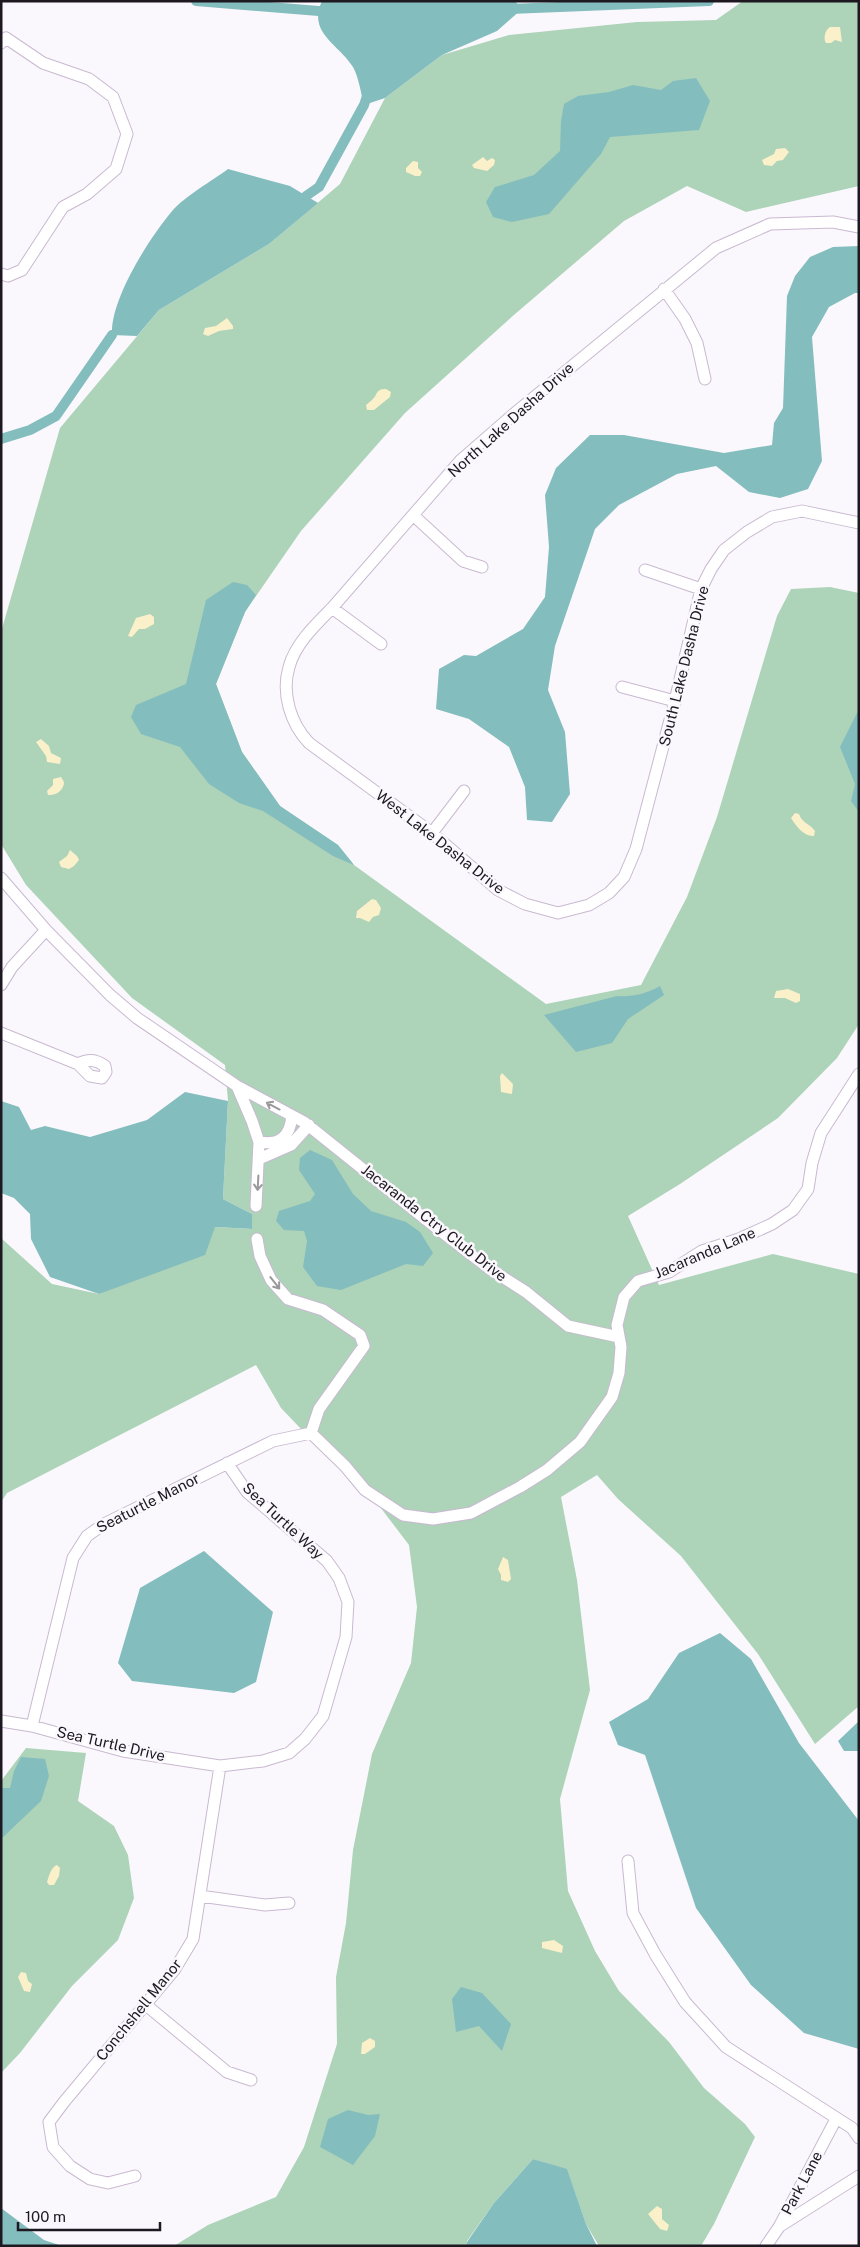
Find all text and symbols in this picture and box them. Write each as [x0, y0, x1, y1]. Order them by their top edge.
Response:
street label: North Lake Dasha Drive [444, 359, 577, 480]
street label: South Lake Dasha Drive [655, 584, 712, 748]
street label: West Lake Dasha Drive [373, 786, 508, 897]
one-way arrow [266, 1100, 281, 1110]
street label: Jacaranda Ctry Club Drive [358, 1161, 510, 1285]
one-way arrow [253, 1175, 263, 1191]
street label: Jacaranda Lane [652, 1224, 758, 1281]
one-way arrow [269, 1276, 280, 1289]
street label: Seaturtle Manor [93, 1469, 202, 1536]
street label: Sea Turtle Way [239, 1479, 327, 1562]
street label: Sea Turtle Drive [55, 1723, 167, 1764]
street label: Conchshell Manor [92, 1955, 185, 2064]
street label: Park Lane [778, 2148, 825, 2217]
scale bar [18, 2200, 160, 2232]
text: 100 m [25, 2208, 66, 2225]

